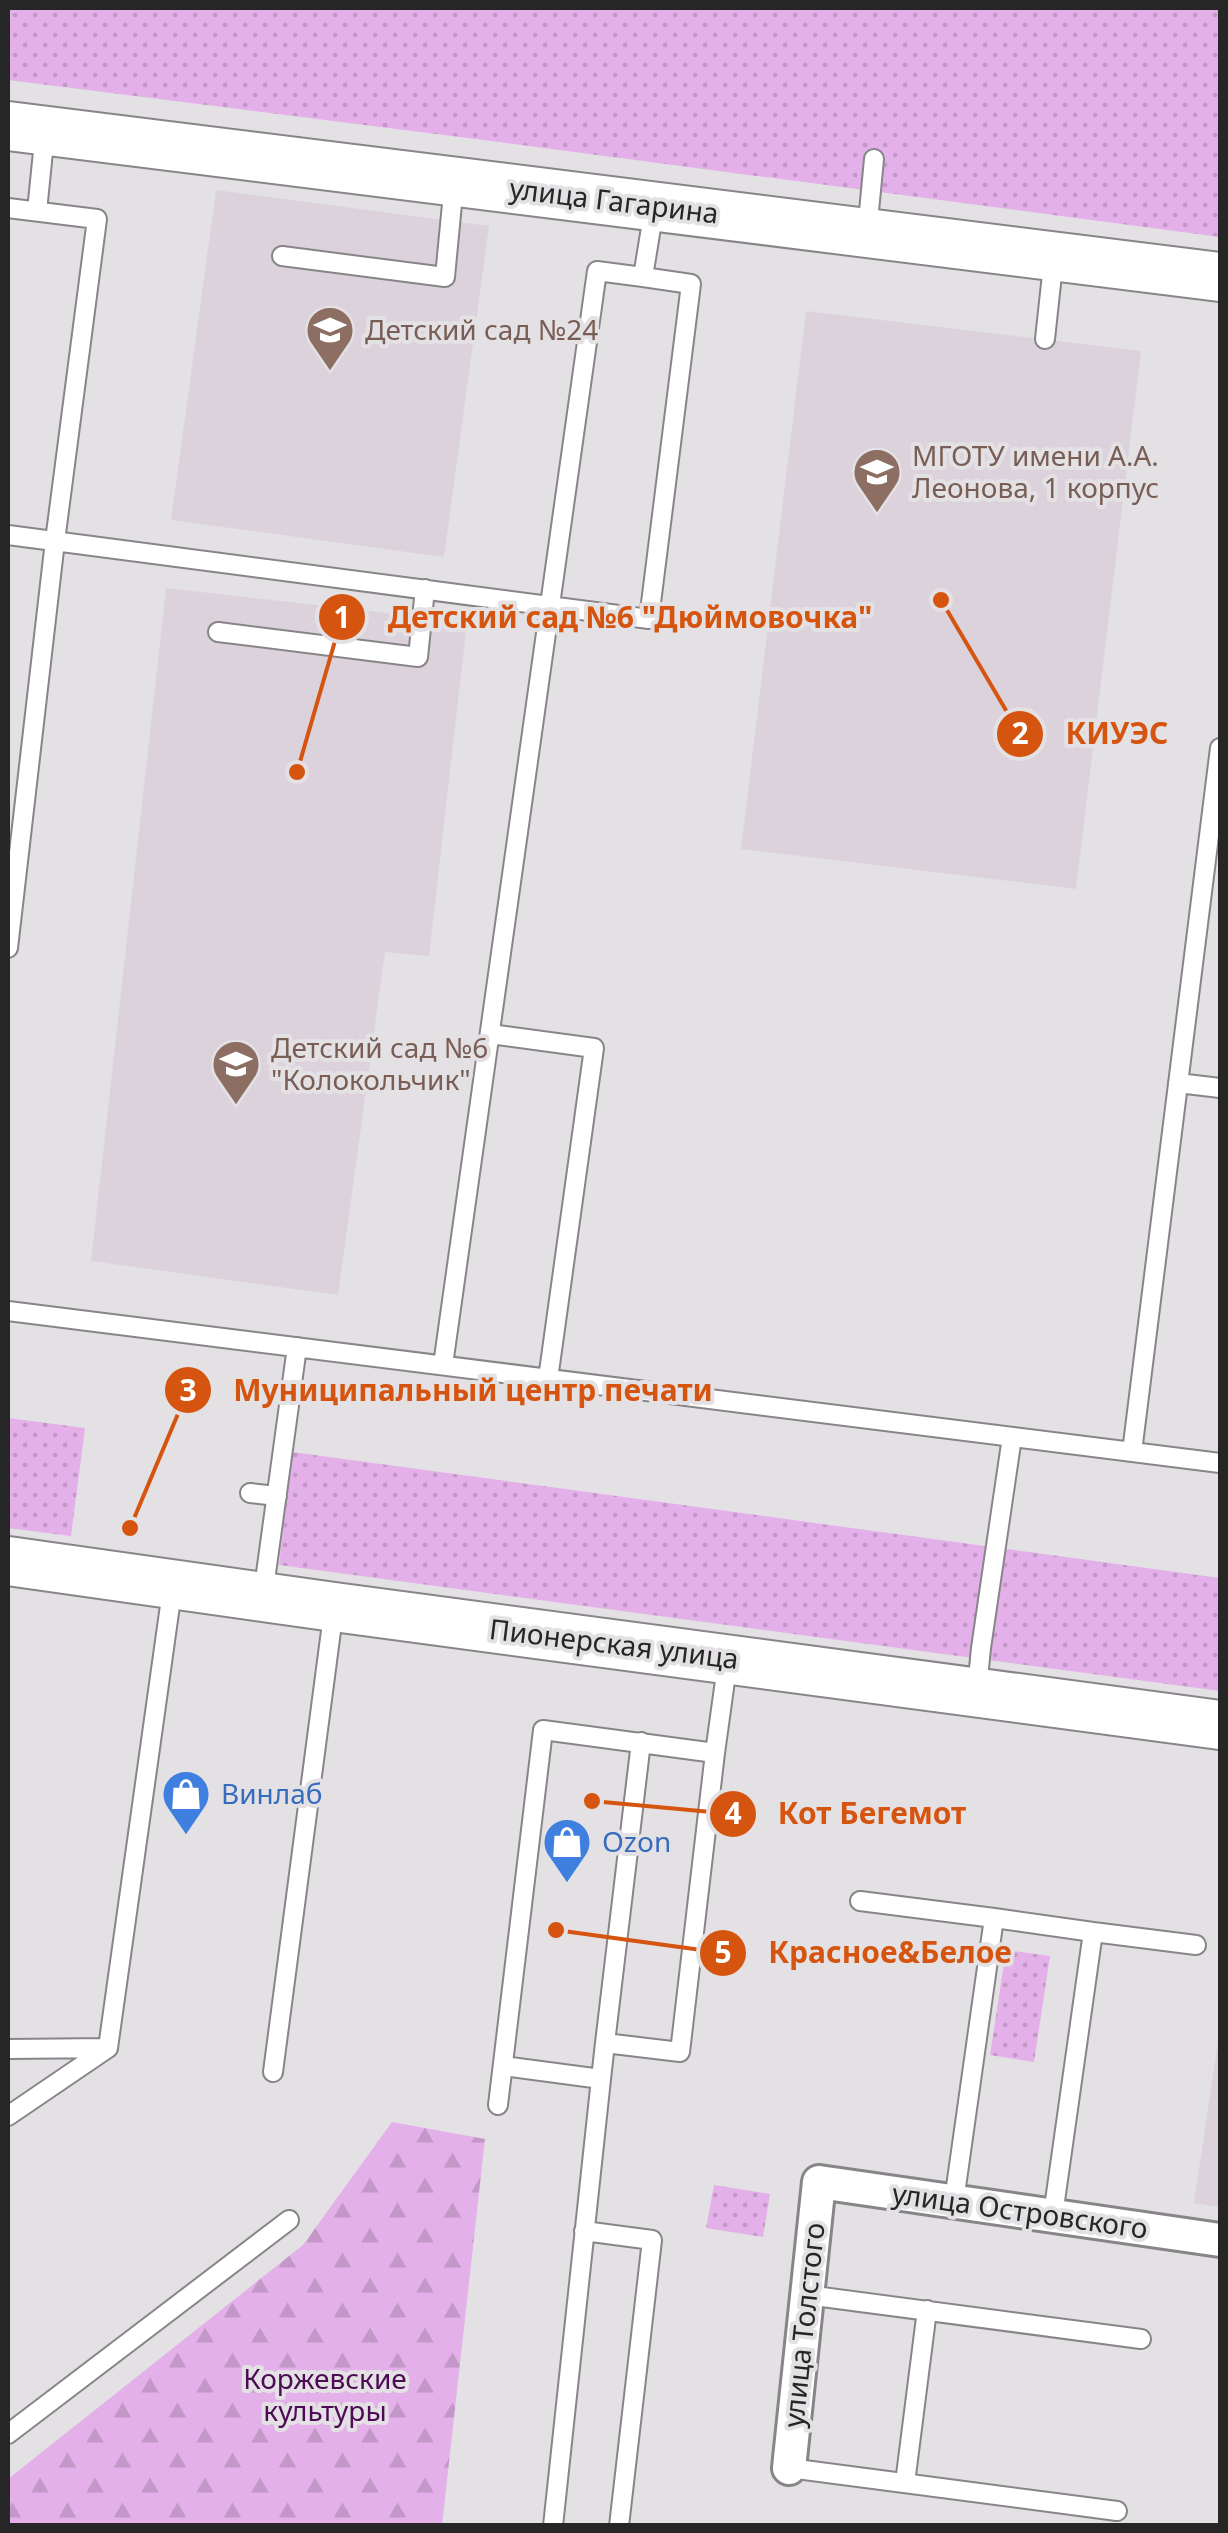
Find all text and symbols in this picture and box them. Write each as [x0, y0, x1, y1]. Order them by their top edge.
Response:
street label: улица Гагарина [507, 168, 721, 232]
school or university icon: Детский сад №24 [304, 304, 356, 372]
place label: Детский сад №24 [365, 310, 598, 348]
place label: МГОТУ имени А.А. Леонова, 1 корпус [912, 436, 1159, 506]
school or university icon: МГОТУ имени А.А. Леонова, 1 корпус [851, 446, 903, 514]
callout: Детский сад №6 "Дюймовочка" [317, 587, 892, 647]
text: 1 [333, 596, 351, 637]
text: Детский сад №6 "Дюймовочка" [388, 596, 872, 637]
callout: КИУЭС [995, 704, 1188, 764]
text: 2 [1011, 712, 1029, 753]
text: КИУЭС [1066, 712, 1168, 753]
place label: Детский сад №6 "Колокольчик" [271, 1028, 488, 1098]
school or university icon: Детский сад №6 "Колокольчик" [210, 1038, 262, 1106]
callout: Муниципальный центр печати [163, 1360, 732, 1420]
text: 3 [179, 1369, 197, 1410]
text: Муниципальный центр печати [233, 1369, 713, 1410]
street label: Пионерская улица [487, 1609, 741, 1677]
shop icon: Винлаб [160, 1768, 212, 1836]
place label: Винлаб [221, 1774, 323, 1812]
callout: Кот Бегемот [708, 1784, 986, 1844]
text: 4 [724, 1792, 742, 1833]
text: Кот Бегемот [778, 1792, 966, 1833]
shop icon: Ozon [541, 1816, 593, 1884]
place label: Ozon [602, 1822, 671, 1860]
callout: Красное&Белое [698, 1923, 1032, 1983]
text: 5 [714, 1931, 732, 1972]
text: Красное&Белое [768, 1931, 1012, 1972]
street label: улица Островского [890, 2173, 1150, 2247]
street label: улица Толстого [773, 2220, 833, 2429]
park label: Коржевские культуры [243, 2359, 407, 2429]

